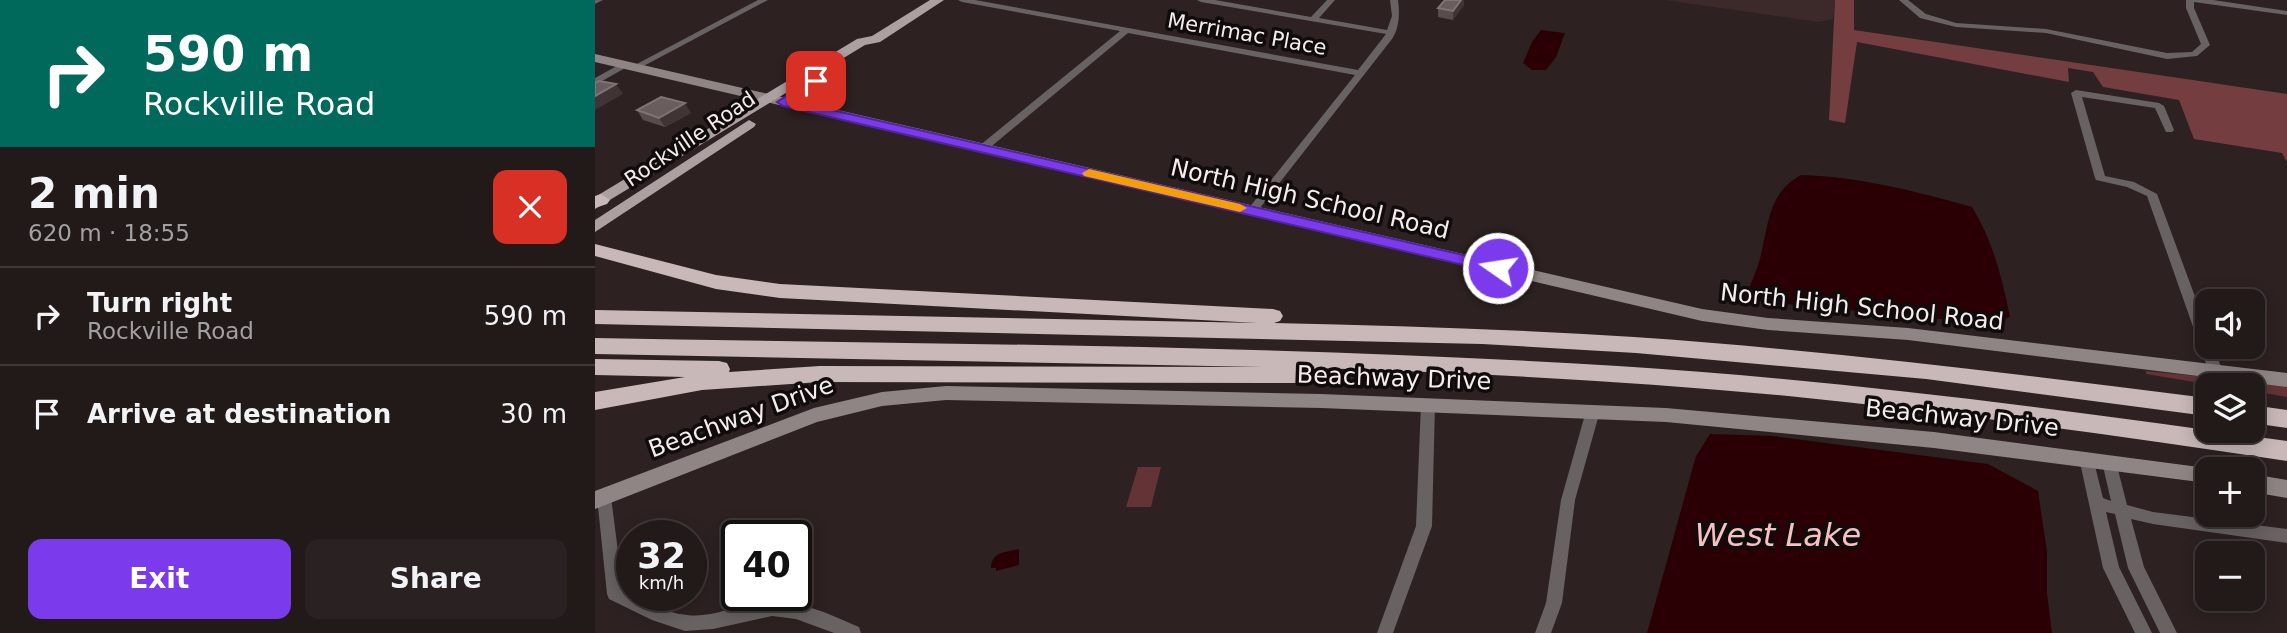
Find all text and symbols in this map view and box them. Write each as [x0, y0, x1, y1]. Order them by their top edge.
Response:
street label: Merrimac Place [1166, 8, 1328, 60]
text: 590 m [143, 26, 313, 83]
icon: right [28, 28, 119, 119]
pin [786, 51, 846, 111]
icon: arrive [797, 62, 835, 100]
text: Rockville Road [143, 85, 375, 123]
street label: Rockville Road [620, 86, 760, 192]
street label: North High School Road [1168, 153, 1452, 245]
text: 2 min [28, 169, 160, 218]
button: close [493, 170, 567, 244]
text: 620 m · 18:55 [28, 220, 190, 246]
position arrow [1461, 231, 1535, 305]
street label: North High School Road [1719, 278, 2005, 336]
text: Turn right [87, 288, 232, 318]
map controls [2195, 289, 2265, 611]
button: sound [2195, 289, 2265, 359]
icon: right [28, 297, 66, 335]
text: 590 m [484, 301, 567, 331]
text: Rockville Road [87, 318, 254, 344]
street label: Beachway Drive [1296, 361, 1492, 395]
street label: Beachway Drive [645, 371, 837, 463]
button: layers [2195, 373, 2265, 443]
street label: Beachway Drive [1864, 394, 2060, 442]
icon: arrive [28, 395, 66, 433]
text: Arrive at destination [87, 399, 391, 429]
text: 30 m [500, 399, 567, 429]
button: + [2195, 457, 2265, 527]
water label: West Lake [1695, 516, 1861, 554]
speed limit sign: 40 [721, 520, 812, 611]
text: 32 [637, 536, 686, 576]
button: Exit [28, 539, 291, 619]
button: Share [305, 539, 567, 619]
button: − [2195, 541, 2265, 611]
text: km/h [639, 572, 684, 593]

